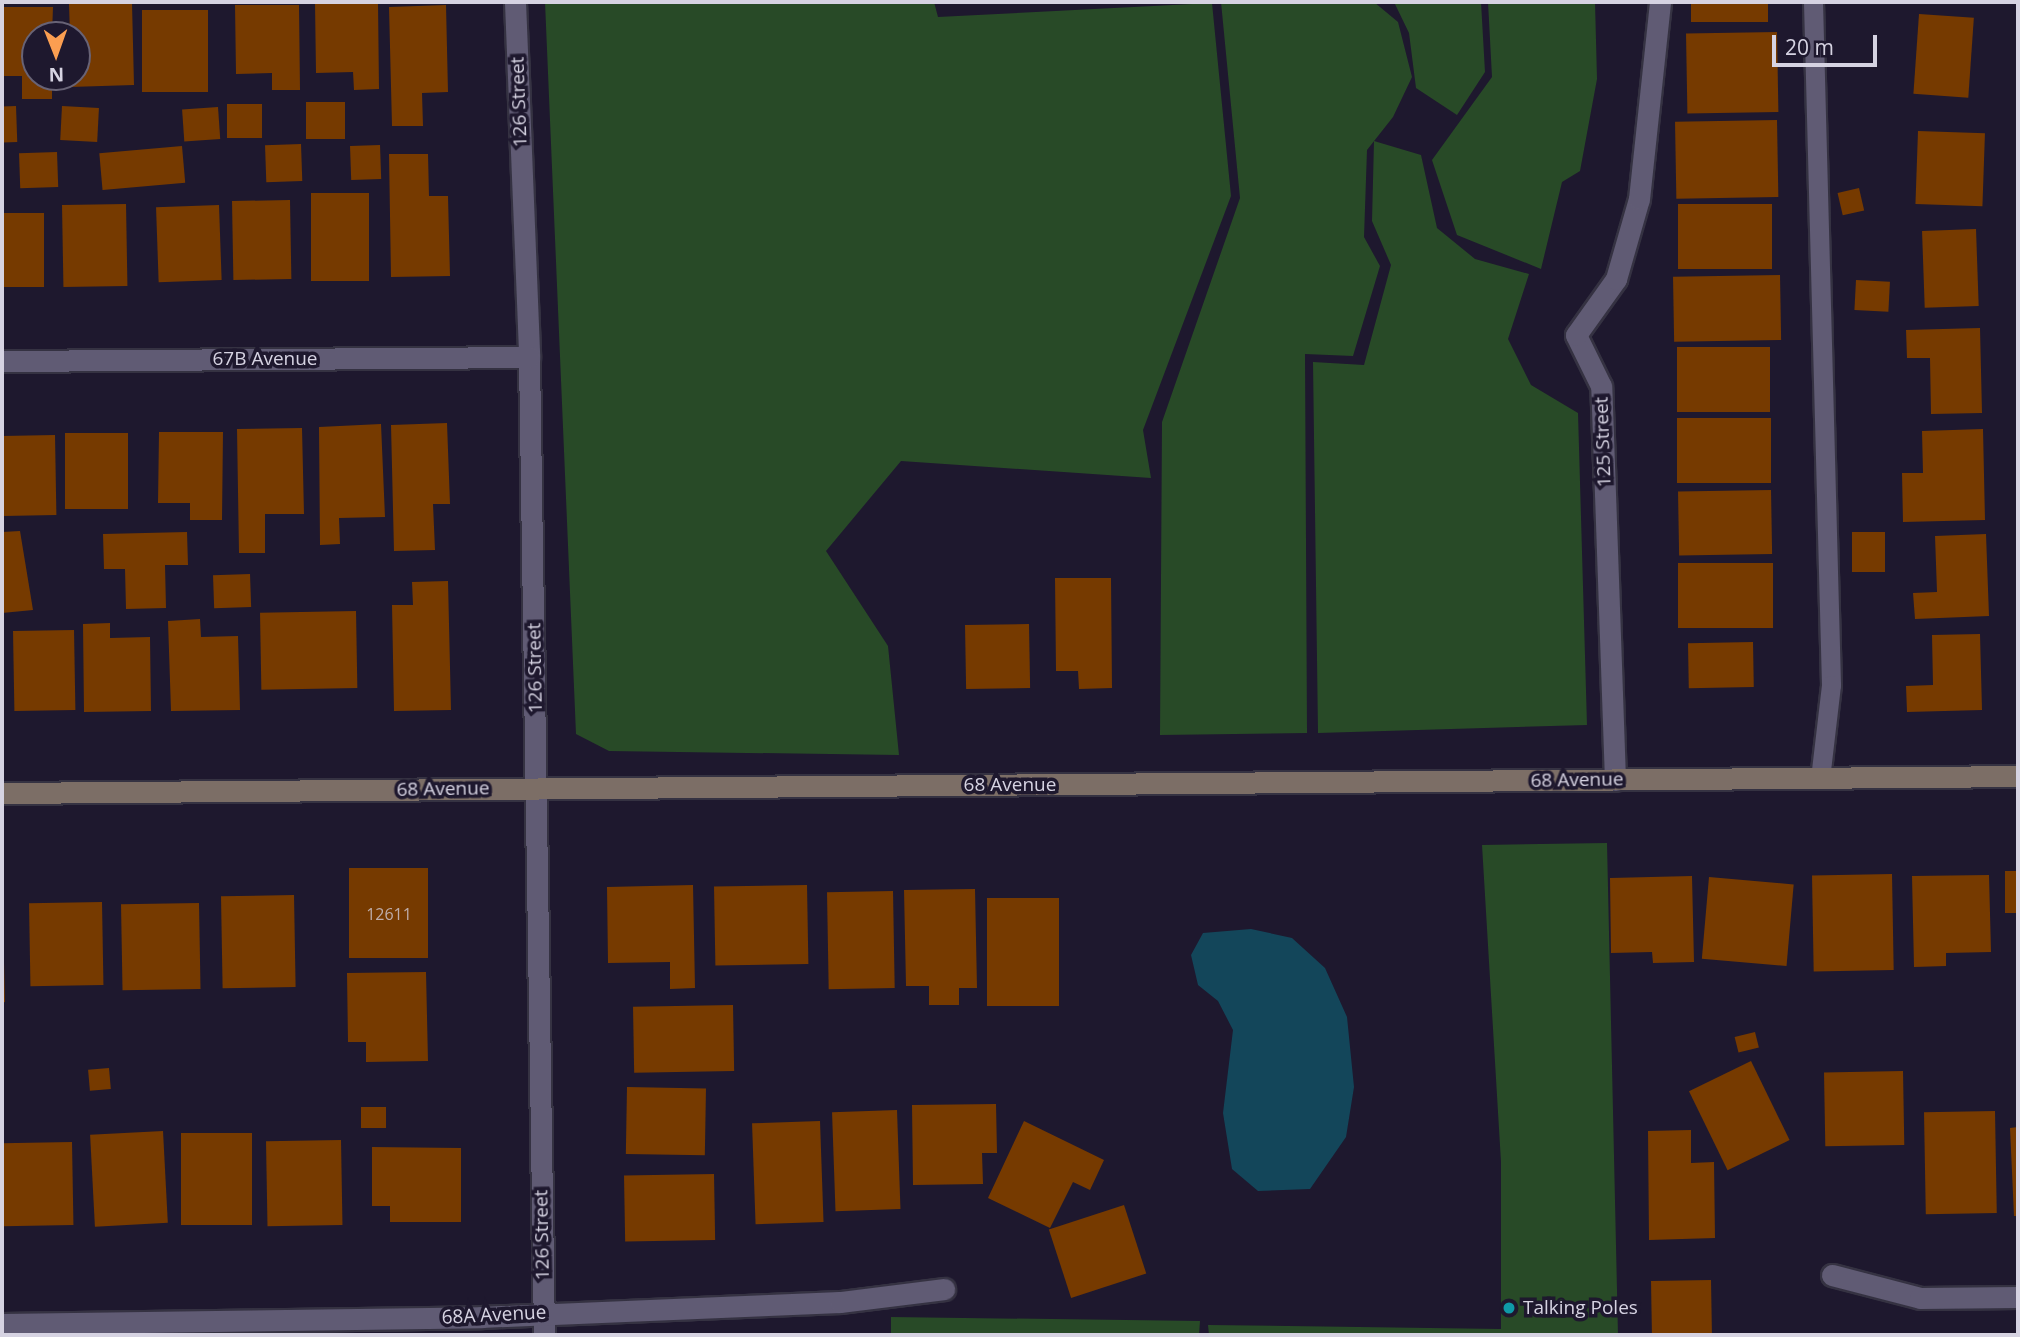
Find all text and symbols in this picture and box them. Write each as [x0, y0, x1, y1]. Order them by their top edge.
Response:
north arrow [21, 21, 91, 91]
scale bar [1775, 21, 1880, 65]
text: 20 m [1785, 33, 1834, 61]
street label: 126 Street [506, 56, 532, 148]
text: N [48, 62, 64, 88]
street label: 67B Avenue [212, 348, 318, 370]
street label: 125 Street [1590, 396, 1616, 488]
street label: 126 Street [523, 623, 547, 713]
street label: 68 Avenue [1530, 768, 1624, 792]
street label: 68 Avenue [964, 774, 1056, 796]
street label: 68 Avenue [396, 777, 490, 801]
house number: 12611 [366, 904, 412, 924]
street label: 126 Street [530, 1190, 554, 1280]
place label: Talking Poles [1523, 1297, 1638, 1319]
marker: Talking Poles [1501, 1300, 1517, 1316]
street label: 68A Avenue [441, 1301, 547, 1329]

